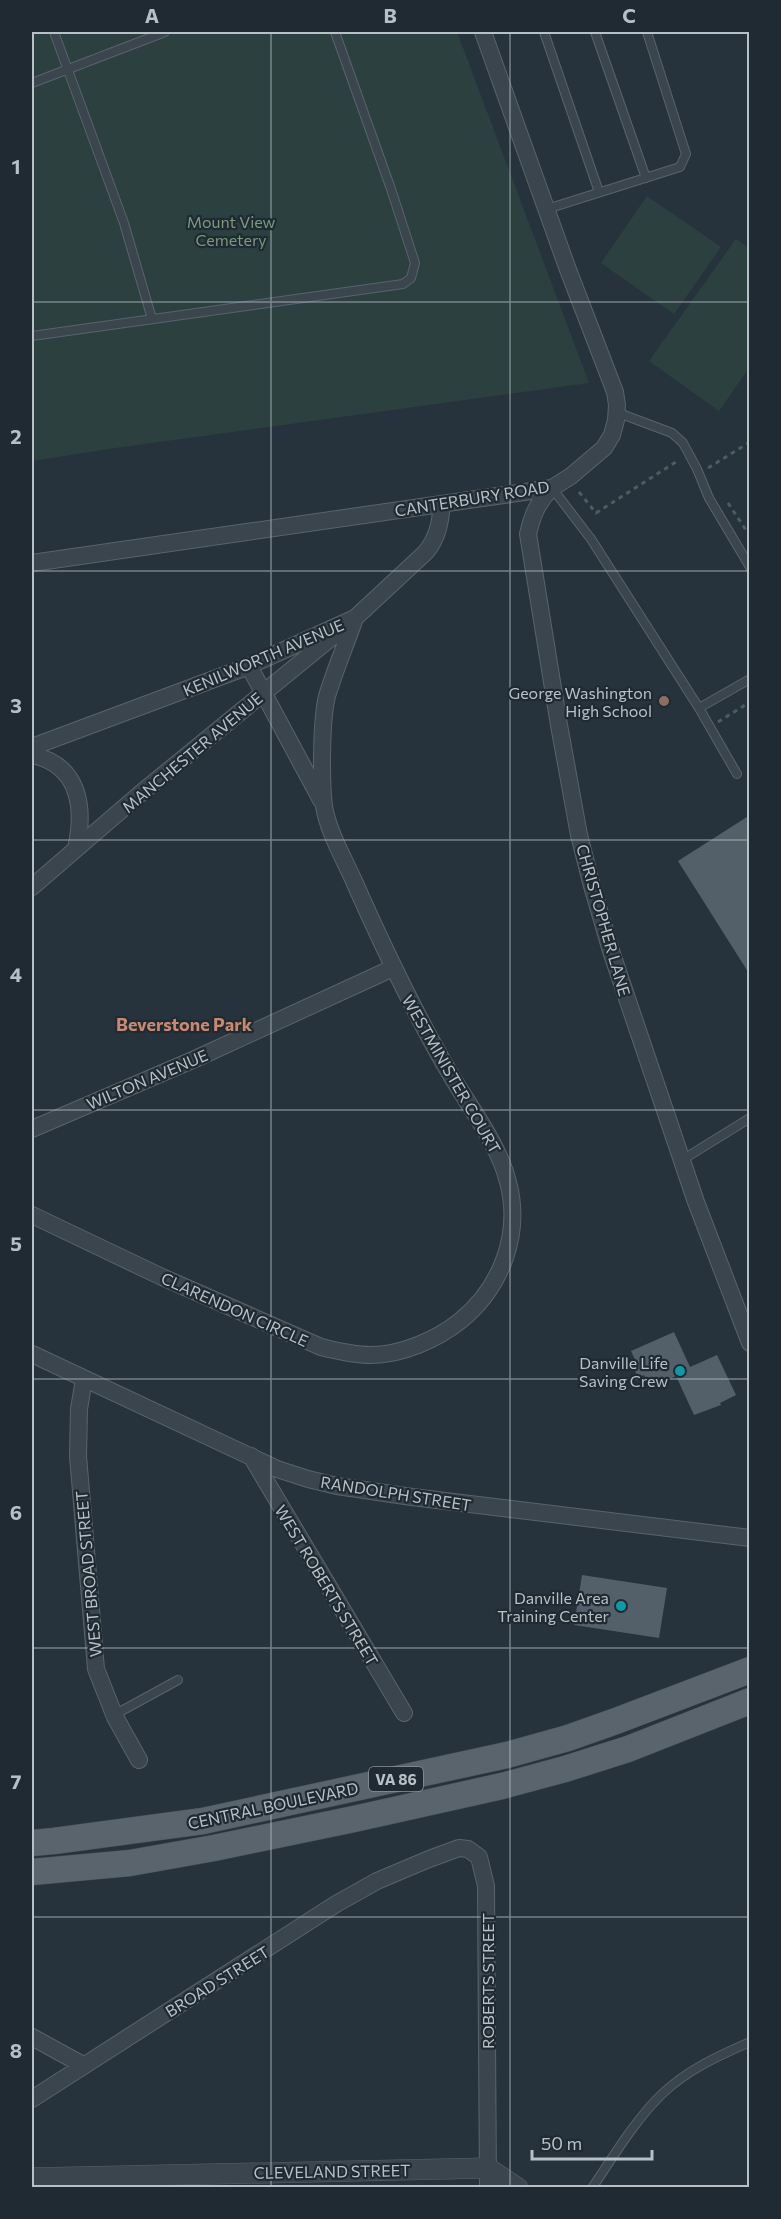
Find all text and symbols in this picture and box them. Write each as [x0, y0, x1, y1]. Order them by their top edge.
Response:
text: A [145, 3, 159, 27]
text: B [383, 3, 397, 27]
text: C [622, 3, 636, 27]
text: 1 [11, 154, 21, 178]
park label: Mount View Cemetery [187, 212, 276, 249]
text: 2 [10, 424, 22, 448]
street label: CANTERBURY ROAD [393, 476, 551, 520]
street label: KENILWORTH AVENUE [180, 614, 346, 700]
place label: George Washington High School [508, 683, 652, 720]
street label: MANCHESTER AVENUE [118, 688, 266, 816]
text: 3 [10, 693, 22, 717]
marker: George Washington High School [657, 694, 671, 708]
street label: CHRISTOPHER LANE [573, 842, 635, 998]
text: 4 [10, 962, 22, 986]
street label: WESTMINISTER COURT [399, 991, 505, 1157]
district label: Beverstone Park [116, 1013, 253, 1035]
street label: WILTON AVENUE [83, 1045, 211, 1113]
text: 5 [10, 1231, 22, 1255]
street label: CLARENDON CIRCLE [159, 1268, 311, 1350]
place label: Danville Life Saving Crew [579, 1353, 668, 1390]
marker: Danville Life Saving Crew [673, 1364, 687, 1378]
street label: RANDOLPH STREET [319, 1472, 473, 1514]
street label: WEST BROAD STREET [71, 1490, 105, 1658]
text: 6 [10, 1500, 22, 1524]
street label: WEST ROBERTS STREET [271, 1501, 383, 1669]
place label: Danville Area Training Center [497, 1588, 610, 1625]
marker: Danville Area Training Center [614, 1599, 628, 1613]
road number: VA 86 [369, 1767, 423, 1791]
text: 7 [11, 1769, 22, 1793]
street label: CENTRAL BOULEVARD [186, 1778, 360, 1832]
street label: ROBERTS STREET [478, 1913, 497, 2049]
street label: BROAD STREET [162, 1941, 272, 2021]
text: 8 [10, 2038, 22, 2062]
scale bar [532, 2123, 652, 2161]
text: 50 m [541, 2132, 582, 2154]
street label: CLEVELAND STREET [254, 2160, 410, 2182]

